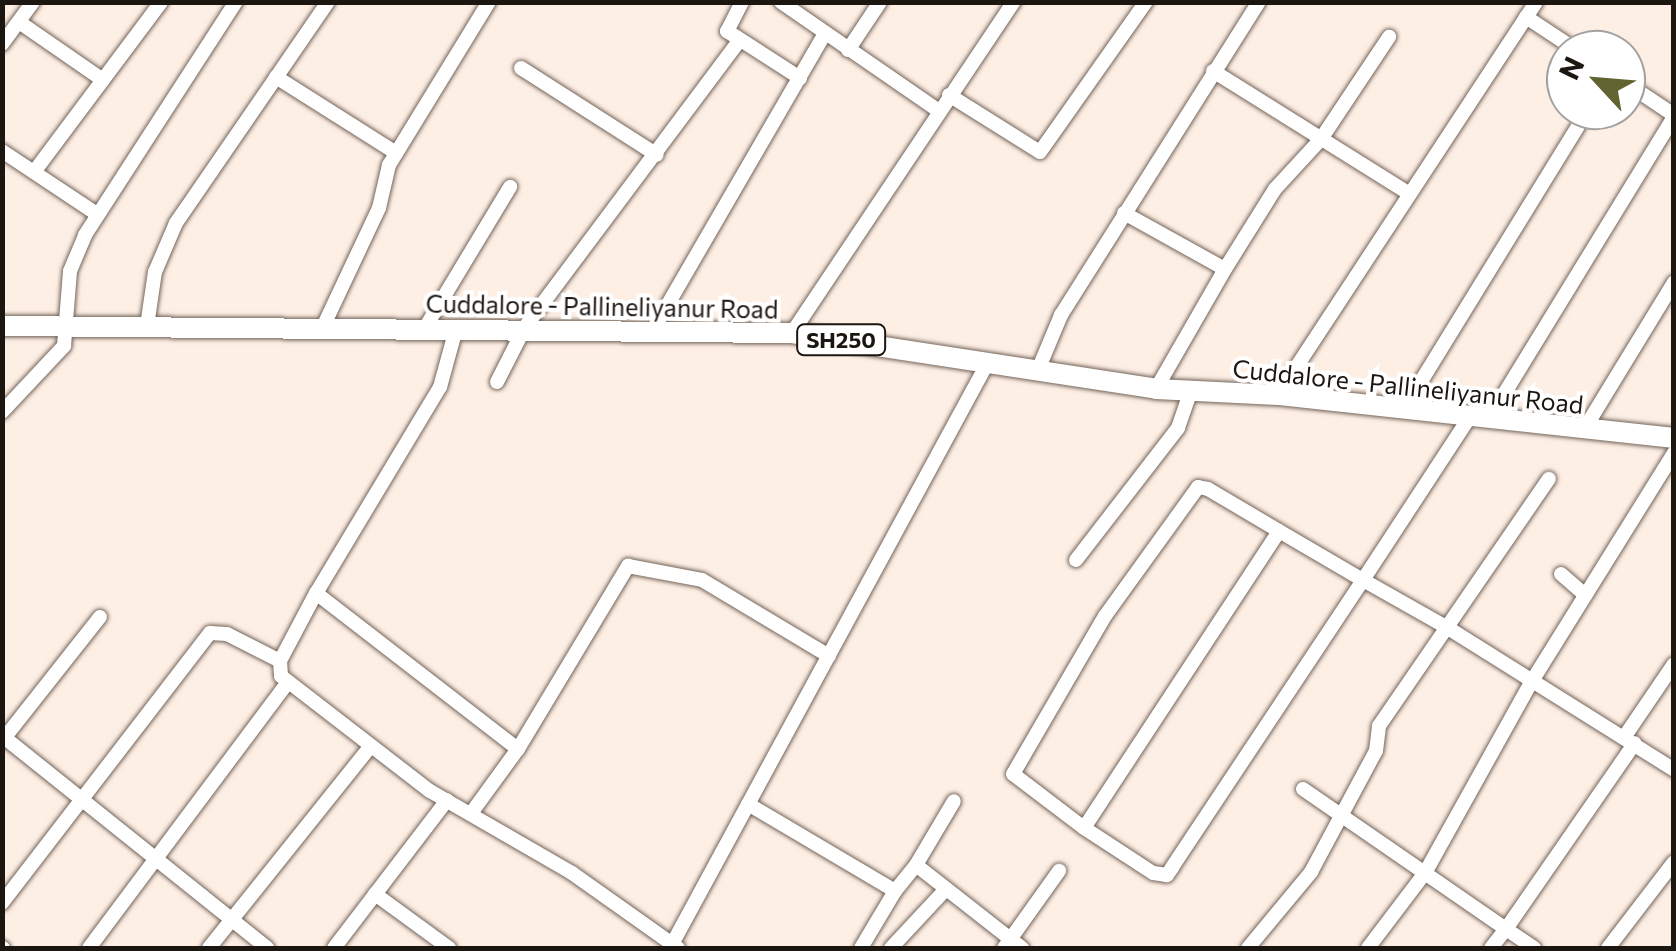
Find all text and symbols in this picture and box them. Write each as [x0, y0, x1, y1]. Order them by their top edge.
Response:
north arrow [1546, 30, 1646, 130]
text: N [1551, 51, 1591, 85]
street label: Cuddalore - Pallineliyanur Road [425, 288, 779, 324]
road number: SH250 [796, 323, 886, 357]
street label: Cuddalore - Pallineliyanur Road [1231, 353, 1585, 419]

